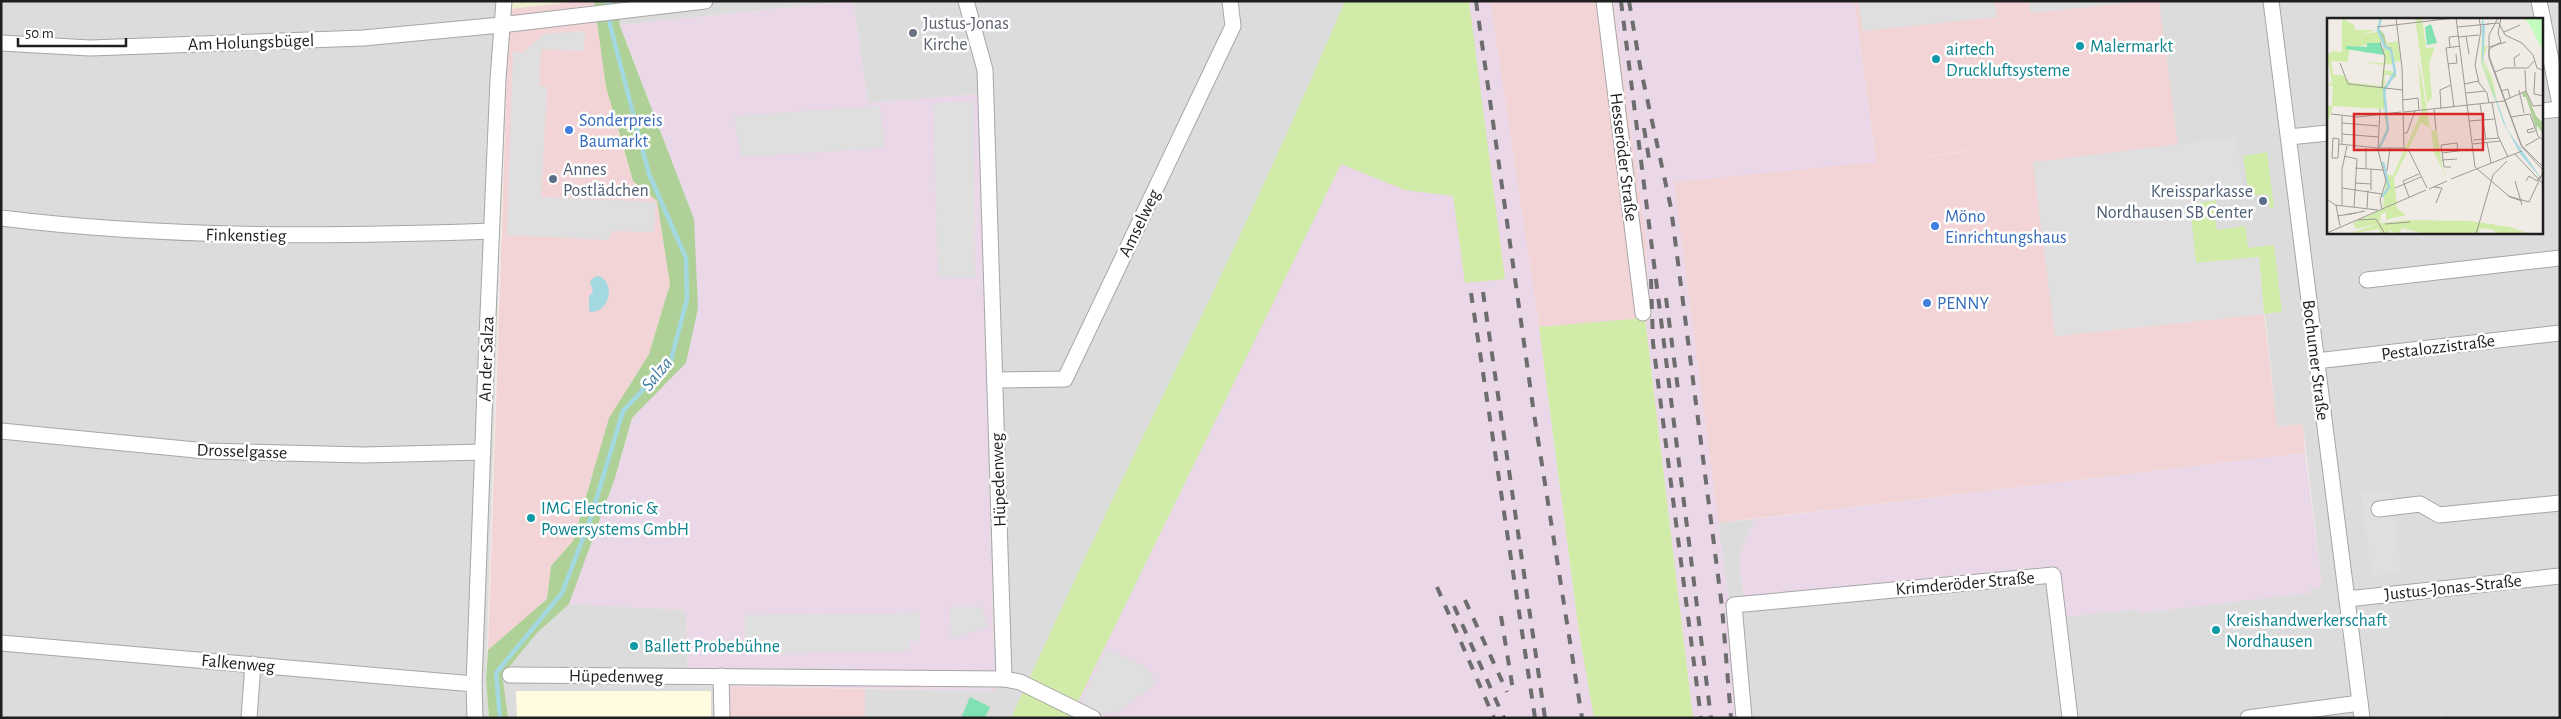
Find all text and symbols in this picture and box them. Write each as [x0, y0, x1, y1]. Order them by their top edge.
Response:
scale bar [18, 15, 125, 47]
place label: Justus-Jonas Kirche [923, 15, 1009, 54]
inset map [2327, 18, 2544, 234]
text: 50 m [25, 26, 54, 41]
marker: Justus-Jonas Kirche [907, 27, 919, 39]
street label: Am Holungsbügel [188, 32, 315, 54]
place label: Malermarkt [2090, 38, 2173, 56]
marker: Malermarkt [2074, 40, 2086, 52]
place label: airtech Druckluftsysteme [1946, 41, 2070, 80]
marker: airtech Druckluftsysteme [1930, 53, 1942, 65]
street label: Hesseröder Straße [1606, 92, 1640, 222]
place label: Sonderpreis Baumarkt [579, 112, 663, 151]
marker: Sonderpreis Baumarkt [563, 124, 575, 136]
place label: Annes Postlädchen [563, 161, 649, 200]
marker: Annes Postlädchen [547, 173, 559, 185]
place label: Kreissparkasse Nordhausen SB Center [2096, 183, 2253, 222]
street label: Amselweg [1116, 187, 1164, 260]
marker: Kreissparkasse Nordhausen SB Center [2257, 195, 2269, 207]
place label: Möno Einrichtungshaus [1945, 208, 2067, 247]
marker: Möno Einrichtungshaus [1929, 220, 1941, 232]
street label: Finkenstieg [206, 226, 287, 246]
place label: PENNY [1937, 295, 1990, 313]
marker: PENNY [1921, 297, 1933, 309]
street label: Bochumer Straße [2299, 299, 2331, 422]
street label: An der Salza [477, 316, 497, 402]
street label: Pestalozzistraße [2380, 332, 2496, 364]
water label: Salza [638, 353, 676, 394]
street label: Hüpedenweg [988, 432, 1010, 527]
street label: Drosselgasse [196, 441, 288, 463]
place label: IMG Electronic & Powersystems GmbH [541, 500, 689, 539]
marker: IMG Electronic & Powersystems GmbH [525, 512, 537, 524]
street label: Krimderöder Straße [1895, 569, 2035, 599]
street label: Justus-Jonas-Straße [2384, 572, 2523, 604]
place label: Kreishandwerkerschaft Nordhausen [2226, 612, 2388, 651]
marker: Kreishandwerkerschaft Nordhausen [2210, 624, 2222, 636]
place label: Ballett Probebühne [644, 638, 780, 656]
marker: Ballett Probebühne [628, 640, 640, 652]
street label: Falkenweg [200, 652, 276, 676]
street label: Hüpedenweg [569, 667, 663, 687]

